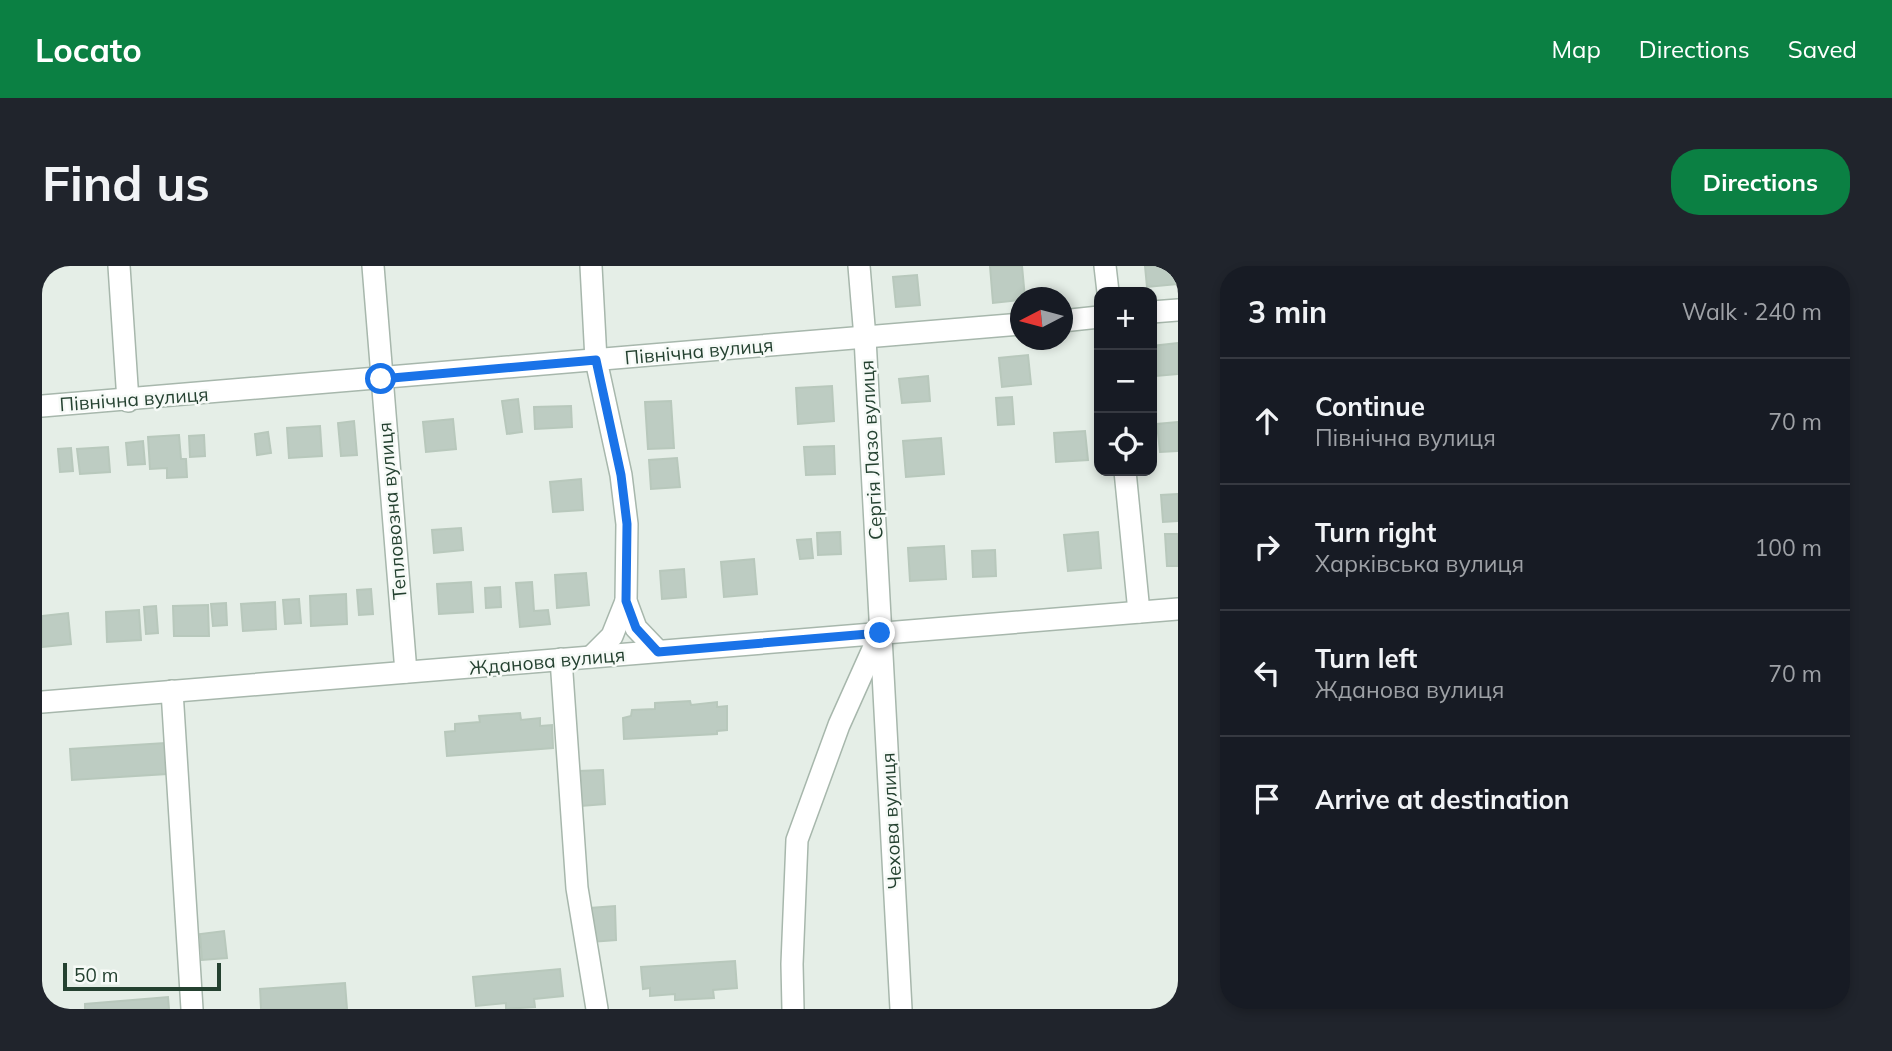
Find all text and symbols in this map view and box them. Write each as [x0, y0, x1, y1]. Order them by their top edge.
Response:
text: Locato [35, 29, 142, 70]
text: Map [1551, 34, 1601, 64]
text: Directions [1639, 34, 1750, 64]
text: Saved [1788, 34, 1857, 64]
button: Directions [1671, 149, 1850, 215]
text: Find us [42, 152, 210, 213]
north arrow [1010, 287, 1073, 350]
map controls [1094, 287, 1157, 476]
button: + [1094, 287, 1157, 350]
text: 3 min [1248, 293, 1327, 331]
text: Walk · 240 m [1682, 297, 1822, 326]
street label: Північна вулиця [624, 333, 774, 369]
button: − [1094, 350, 1157, 413]
street label: Сергія Лазо вулиця [854, 359, 888, 541]
route start [365, 363, 396, 394]
street label: Північна вулиця [59, 382, 209, 416]
text: Continue [1315, 390, 1425, 423]
icon: ahead [1248, 402, 1286, 440]
text: 70 m [1768, 407, 1822, 436]
button: locate [1094, 413, 1157, 476]
street label: Тепловозна вулиця [372, 421, 412, 601]
text: Північна вулиця [1315, 423, 1496, 452]
text: Turn right [1315, 516, 1436, 549]
icon: right [1248, 528, 1286, 566]
text: 100 m [1754, 533, 1822, 562]
text: Харківська вулиця [1315, 549, 1524, 578]
route end [864, 617, 895, 648]
street label: Жданова вулиця [468, 642, 626, 680]
text: Turn left [1315, 642, 1417, 675]
icon: left [1248, 654, 1286, 692]
text: 70 m [1768, 659, 1822, 688]
text: Жданова вулиця [1315, 675, 1504, 704]
street label: Чехова вулиця [875, 752, 907, 890]
icon: arrive [1248, 780, 1286, 818]
text: Arrive at destination [1315, 783, 1570, 816]
scale bar [63, 960, 220, 992]
text: 50 m [74, 963, 118, 987]

